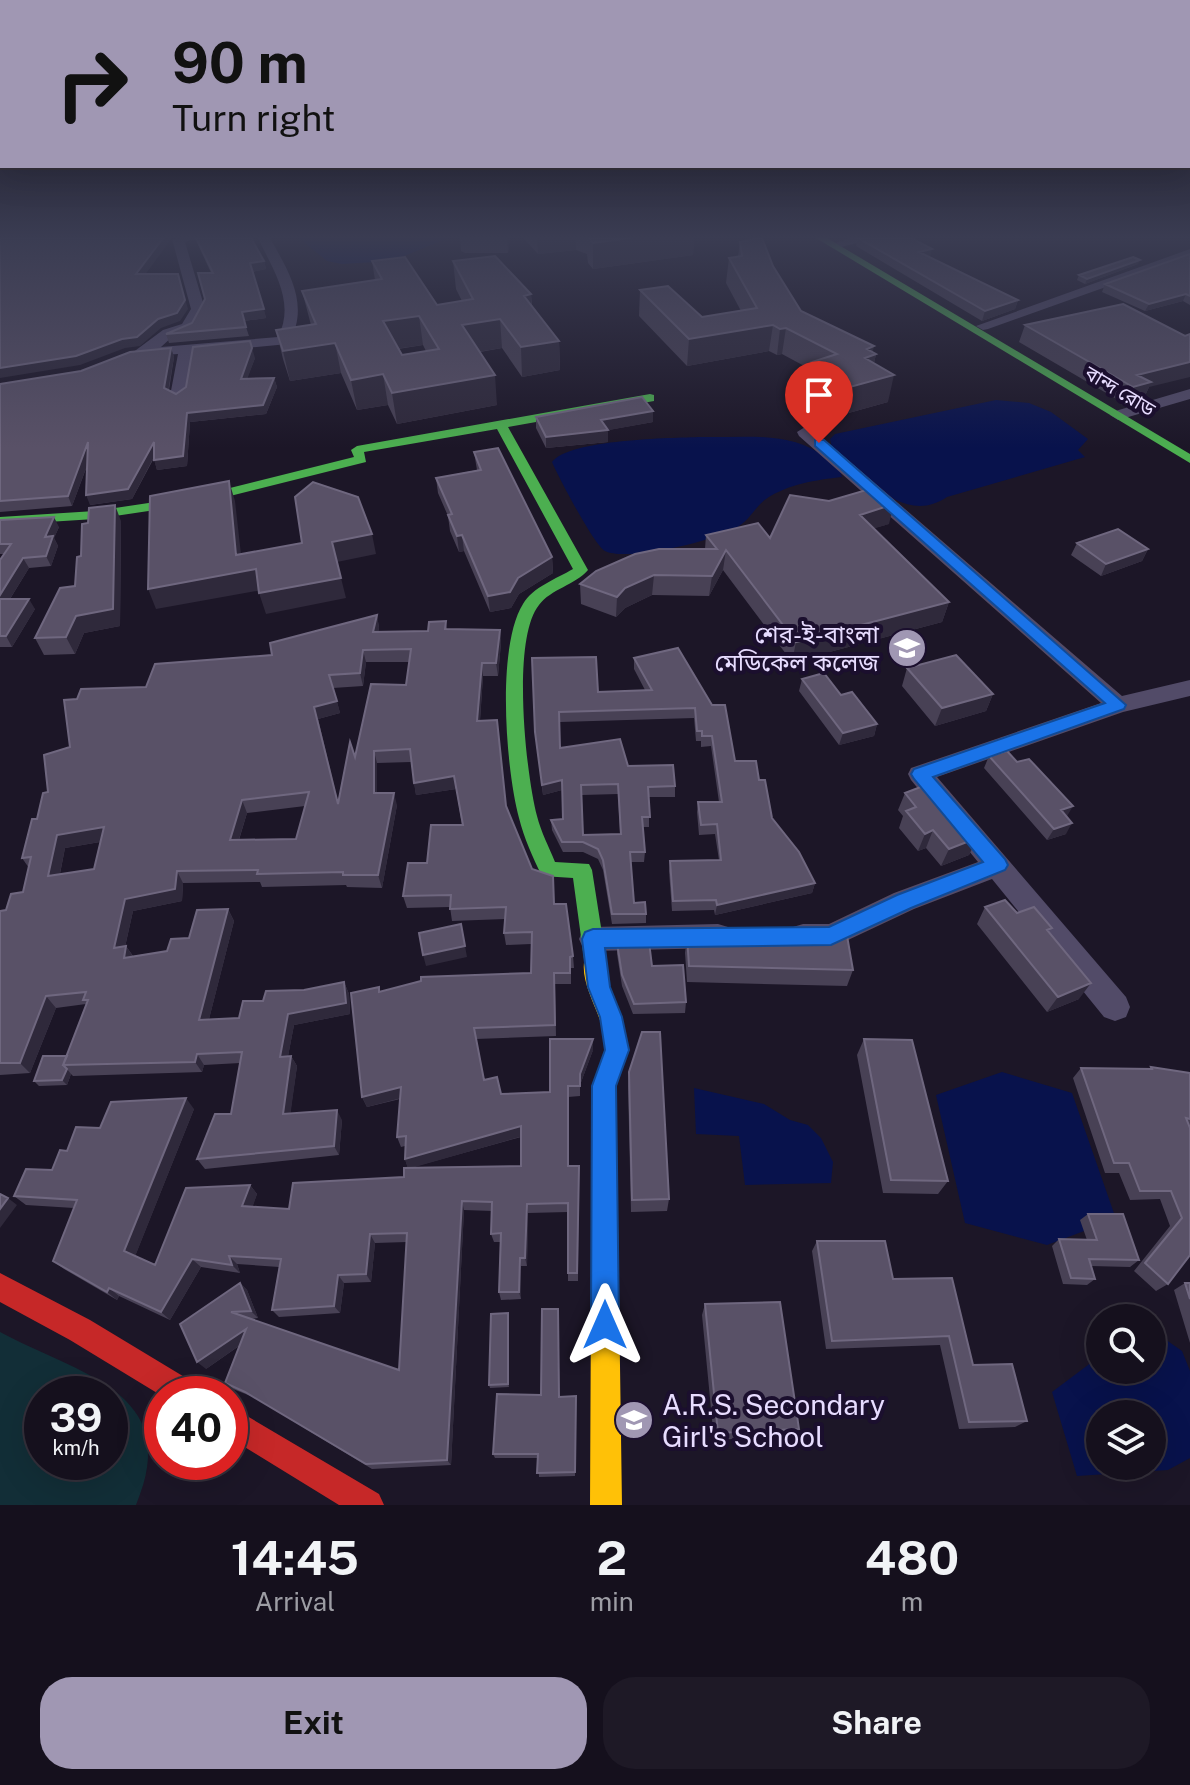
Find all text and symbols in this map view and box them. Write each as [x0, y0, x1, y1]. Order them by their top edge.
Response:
text: 90 m [172, 30, 308, 96]
icon: right [40, 32, 144, 136]
text: Turn right [172, 97, 335, 139]
street label: বান্দ রোড [1080, 360, 1160, 422]
pin [785, 361, 853, 443]
icon: arrive [797, 373, 841, 417]
place label: শের-ই-বাংলা মেডিকেল কলেজ [715, 620, 880, 676]
school or university icon: শের-ই-বাংলা মেডিকেল কলেজ [886, 627, 928, 669]
position arrow [563, 1283, 647, 1367]
map controls [1086, 1304, 1166, 1480]
button: search [1086, 1304, 1166, 1384]
speed limit sign: 40 [144, 1376, 248, 1480]
place label: A.R.S. Secondary Girl's School [662, 1388, 885, 1453]
text: 39 [50, 1394, 102, 1441]
school or university icon: A.R.S. Secondary Girl's School [613, 1399, 655, 1441]
button: layers [1086, 1400, 1166, 1480]
text: km/h [52, 1436, 100, 1460]
text: 14:45 [231, 1529, 359, 1586]
text: 2 [597, 1529, 627, 1586]
text: 480 [865, 1529, 959, 1586]
text: Arrival [255, 1586, 335, 1617]
text: min [590, 1586, 634, 1617]
text: m [901, 1586, 923, 1617]
button: Exit [40, 1677, 587, 1769]
button: Share [603, 1677, 1150, 1769]

